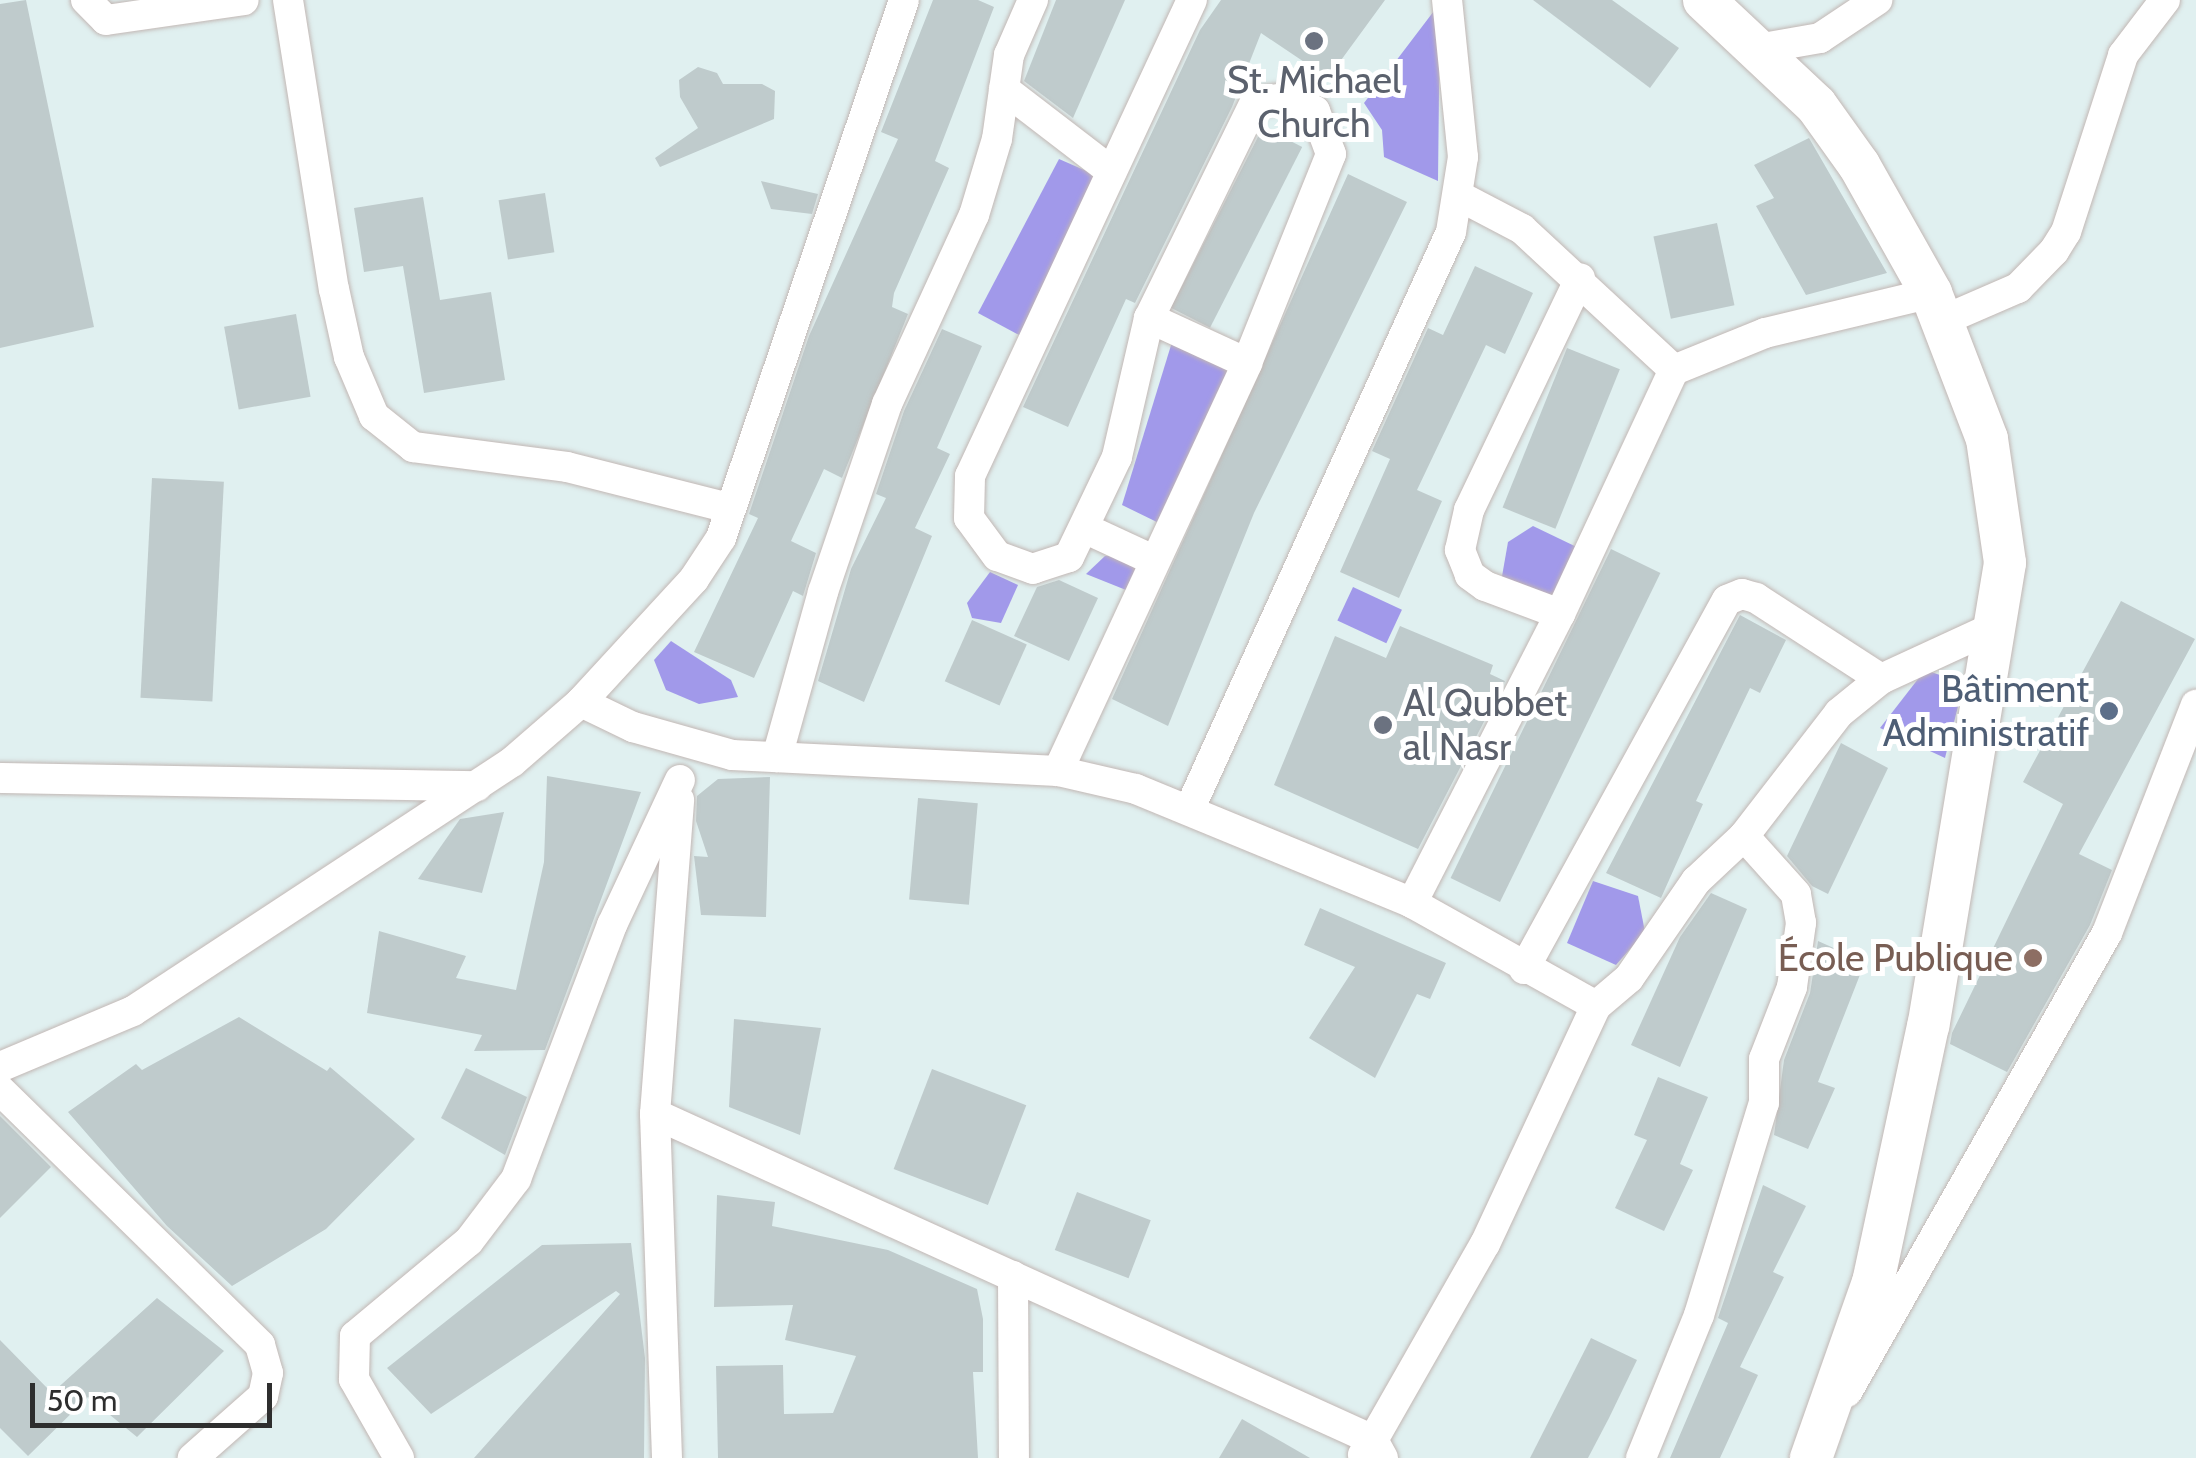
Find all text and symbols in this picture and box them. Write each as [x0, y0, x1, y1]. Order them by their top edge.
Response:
marker: St. Michael Church [1303, 30, 1325, 52]
place label: St. Michael Church [1227, 57, 1401, 146]
place label: Bâtiment Administratif [1883, 666, 2089, 756]
place label: Al Qubbet al Nasr [1403, 680, 1567, 769]
marker: Bâtiment Administratif [2098, 700, 2120, 722]
marker: Al Qubbet al Nasr [1372, 714, 1394, 736]
place label: École Publique [1778, 935, 2013, 981]
marker: École Publique [2022, 947, 2044, 969]
scale bar [35, 1363, 278, 1425]
text: 50 m [47, 1382, 117, 1419]

